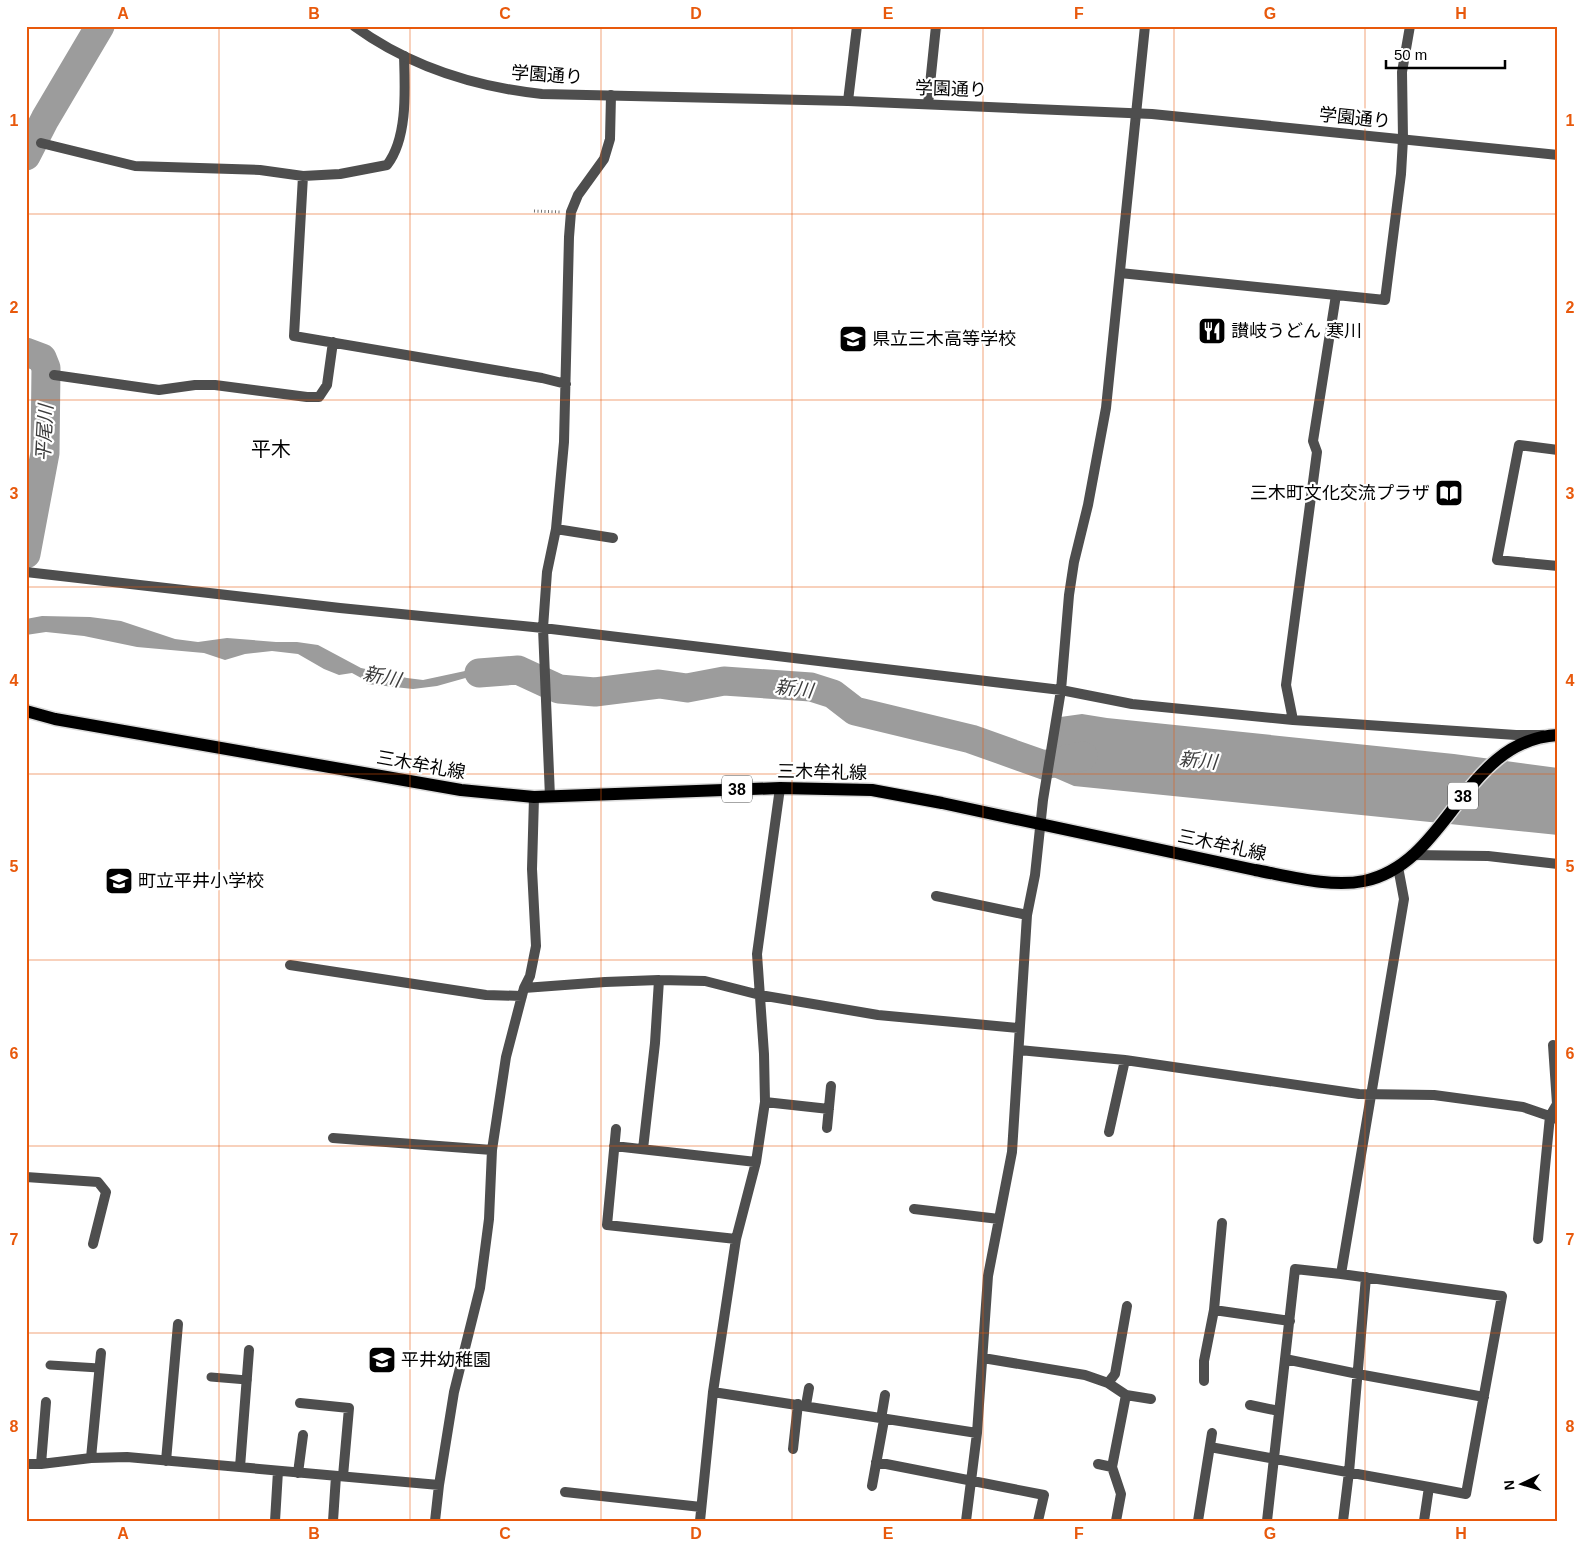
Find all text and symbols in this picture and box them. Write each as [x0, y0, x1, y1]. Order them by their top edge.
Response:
text: A [117, 5, 129, 22]
text: B [308, 5, 320, 22]
text: C [499, 5, 511, 22]
text: D [690, 5, 702, 22]
text: E [883, 5, 894, 22]
text: F [1074, 5, 1084, 22]
text: G [1264, 5, 1276, 22]
text: H [1455, 5, 1467, 22]
scale bar [1386, 38, 1505, 70]
text: 50 m [1394, 46, 1427, 63]
street label: 学園通り [510, 63, 584, 87]
street label: 学園通り [915, 78, 987, 100]
street label: 学園通り [1318, 104, 1392, 132]
text: 1 [10, 112, 19, 129]
text: 1 [1566, 112, 1575, 129]
text: 2 [10, 299, 19, 316]
text: 2 [1566, 299, 1575, 316]
restaurant icon: 讃岐うどん 寒川 [1197, 316, 1227, 346]
place label: 讃岐うどん 寒川 [1231, 321, 1362, 341]
school or university icon: 県立三木高等学校 [838, 324, 868, 354]
place label: 県立三木高等学校 [872, 329, 1016, 349]
water label: 平尾川 [33, 402, 57, 462]
district label: 平木 [251, 438, 291, 460]
library icon: 三木町文化交流プラザ [1434, 478, 1464, 508]
place label: 三木町文化交流プラザ [1250, 483, 1430, 503]
text: 3 [10, 485, 19, 502]
text: 3 [1566, 485, 1575, 502]
water label: 新川 [361, 662, 405, 691]
text: 4 [10, 672, 19, 689]
text: 4 [1566, 672, 1575, 689]
water label: 新川 [774, 676, 816, 701]
street label: 三木牟礼線 [375, 747, 467, 783]
water label: 新川 [1178, 748, 1220, 773]
street label: 三木牟礼線 [777, 761, 867, 783]
road number: 38 [722, 776, 752, 802]
road number: 38 [1448, 782, 1478, 809]
street label: 三木牟礼線 [1176, 826, 1268, 864]
text: 5 [10, 858, 19, 875]
text: 5 [1566, 858, 1575, 875]
school or university icon: 町立平井小学校 [104, 866, 134, 896]
place label: 町立平井小学校 [138, 871, 264, 891]
text: 6 [10, 1045, 19, 1062]
text: 6 [1566, 1045, 1575, 1062]
text: 7 [10, 1231, 19, 1248]
text: 7 [1566, 1231, 1575, 1248]
school or university icon: 平井幼稚園 [367, 1345, 397, 1375]
place label: 平井幼稚園 [401, 1350, 491, 1370]
text: 8 [10, 1418, 19, 1435]
text: 8 [1566, 1418, 1575, 1435]
north arrow [1496, 1460, 1546, 1510]
text: N [1501, 1479, 1517, 1491]
text: A [117, 1525, 129, 1542]
text: B [308, 1525, 320, 1542]
text: C [499, 1525, 511, 1542]
text: D [690, 1525, 702, 1542]
text: E [883, 1525, 894, 1542]
text: F [1074, 1525, 1084, 1542]
text: G [1264, 1525, 1276, 1542]
text: H [1455, 1525, 1467, 1542]

